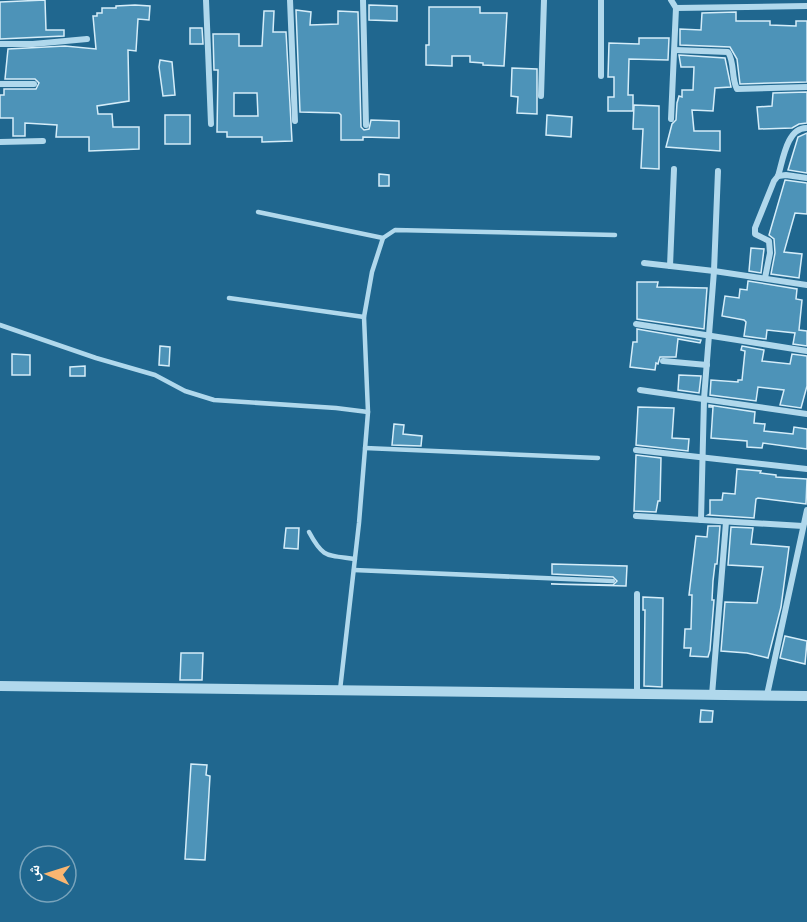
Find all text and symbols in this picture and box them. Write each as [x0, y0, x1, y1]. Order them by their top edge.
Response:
north arrow [18, 844, 78, 904]
text: ش [23, 864, 44, 882]

